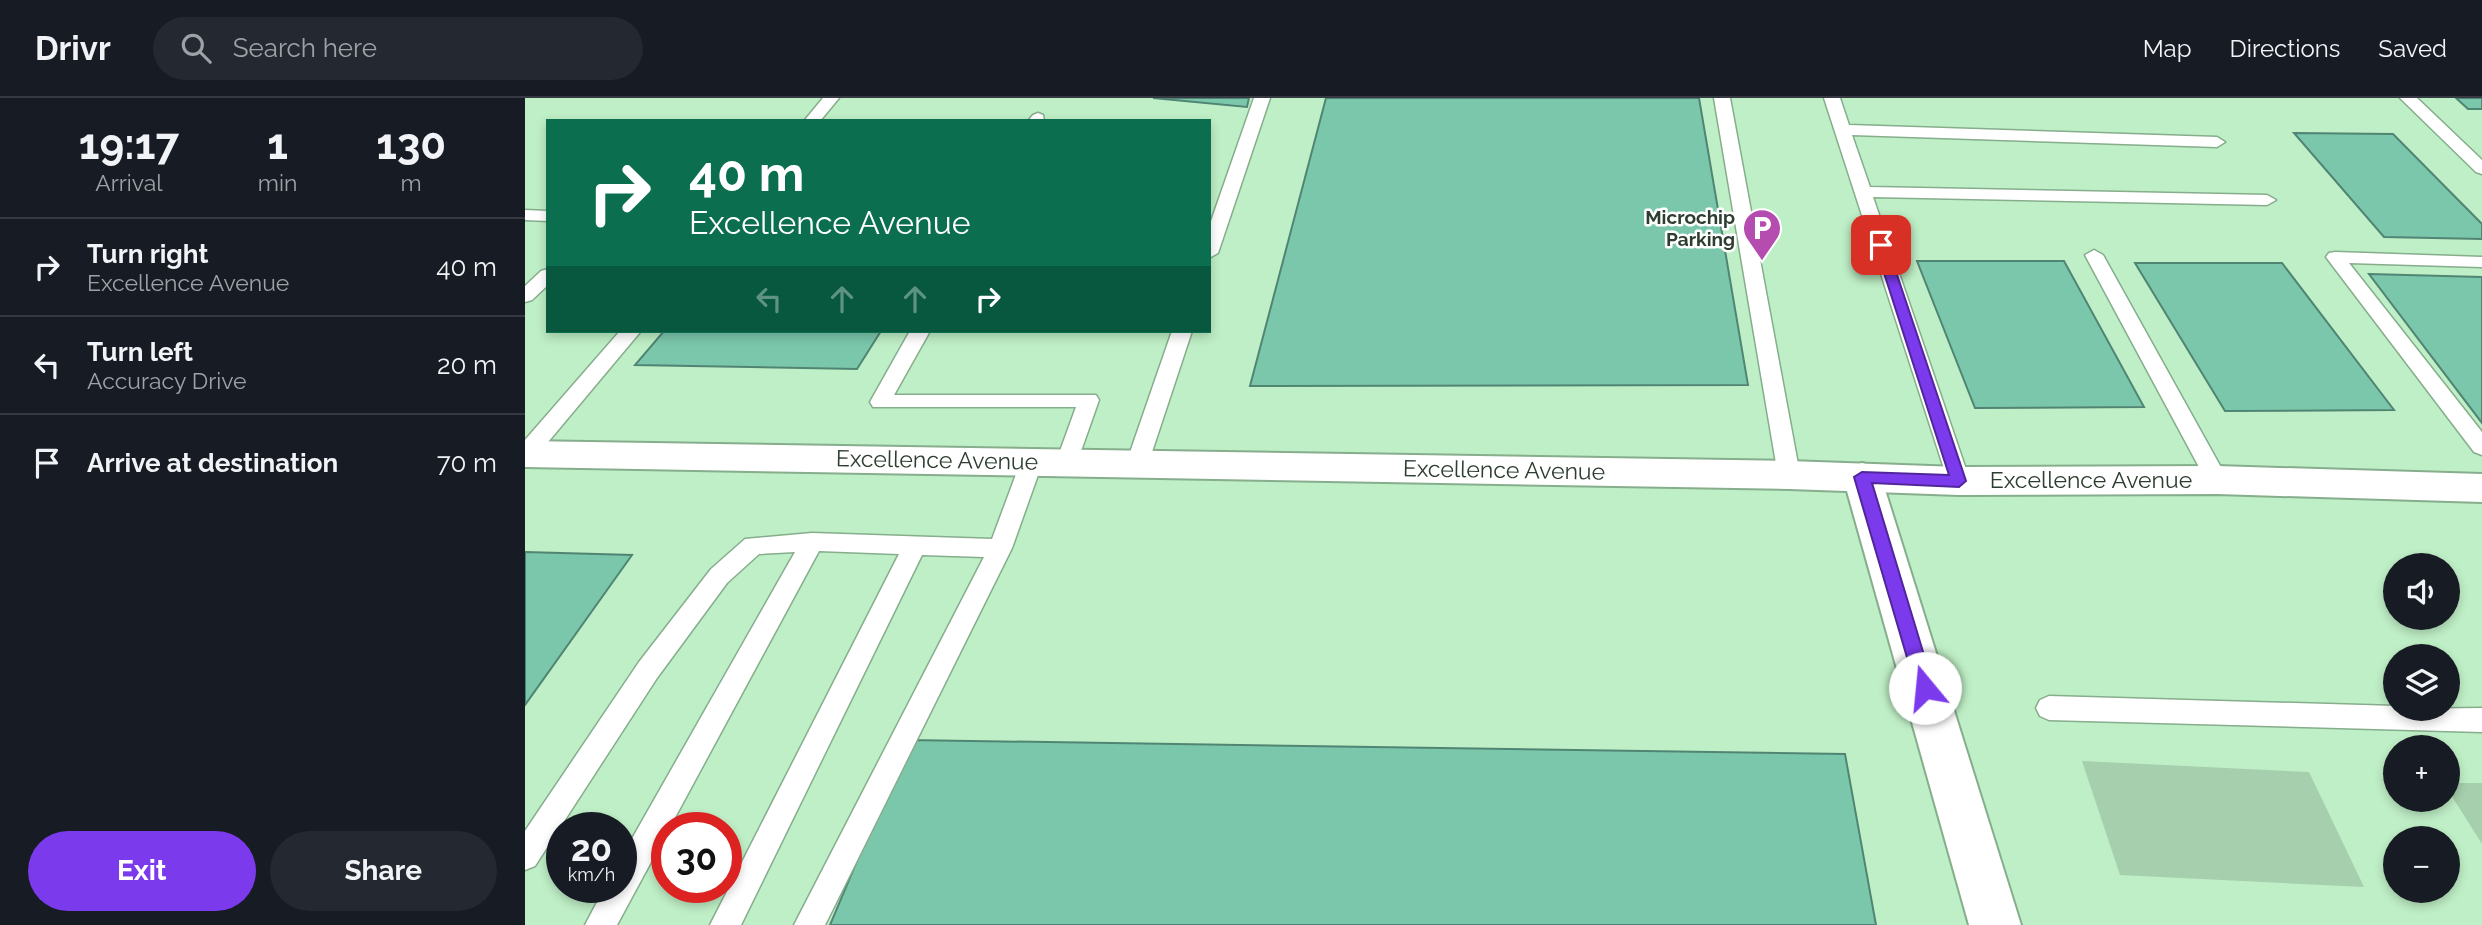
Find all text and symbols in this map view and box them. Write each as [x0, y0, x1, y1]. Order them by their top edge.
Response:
search box [153, 17, 643, 80]
text: Drivr [35, 29, 111, 68]
icon: search [177, 29, 215, 67]
text: Search here [233, 33, 377, 63]
text: Map [2143, 34, 2192, 63]
text: Directions [2230, 34, 2340, 63]
text: Saved [2378, 34, 2447, 63]
text: 19:17 [79, 120, 179, 169]
text: 1 [267, 120, 288, 169]
text: 130 [376, 120, 446, 169]
text: 40 m [689, 145, 804, 202]
icon: right [574, 147, 665, 238]
text: Arrival [95, 169, 163, 196]
text: min [258, 169, 297, 196]
text: m [401, 169, 422, 196]
text: Excellence Avenue [689, 204, 971, 241]
place label: Microchip Parking [1645, 206, 1735, 250]
parking icon: Microchip Parking [1741, 207, 1783, 262]
pin [1851, 215, 1911, 275]
icon: arrive [1862, 226, 1900, 264]
text: Turn right [87, 239, 208, 269]
icon: right [28, 248, 66, 286]
text: 40 m [436, 252, 497, 282]
text: Excellence Avenue [87, 269, 289, 296]
icon: left [750, 280, 788, 318]
icon: ahead [823, 280, 861, 318]
icon: ahead [896, 280, 934, 318]
icon: right [969, 280, 1007, 318]
text: Turn left [87, 337, 193, 367]
icon: left [28, 346, 66, 384]
text: 20 m [437, 350, 497, 380]
text: Accuracy Drive [87, 367, 247, 394]
icon: arrive [28, 444, 66, 482]
street label: Excellence Avenue [836, 444, 1038, 475]
text: Arrive at destination [87, 448, 338, 478]
text: 70 m [437, 448, 497, 478]
street label: Excellence Avenue [1403, 454, 1605, 485]
street label: Excellence Avenue [1990, 466, 2192, 493]
map controls [2383, 553, 2460, 903]
button: sound [2383, 553, 2460, 630]
button: layers [2383, 644, 2460, 721]
position arrow [1888, 651, 1962, 725]
button: + [2383, 735, 2460, 812]
speed limit sign: 30 [651, 812, 742, 903]
button: − [2383, 826, 2460, 903]
text: 20 [571, 828, 612, 869]
button: Exit [28, 831, 256, 911]
button: Share [270, 831, 497, 911]
text: km/h [568, 864, 615, 885]

